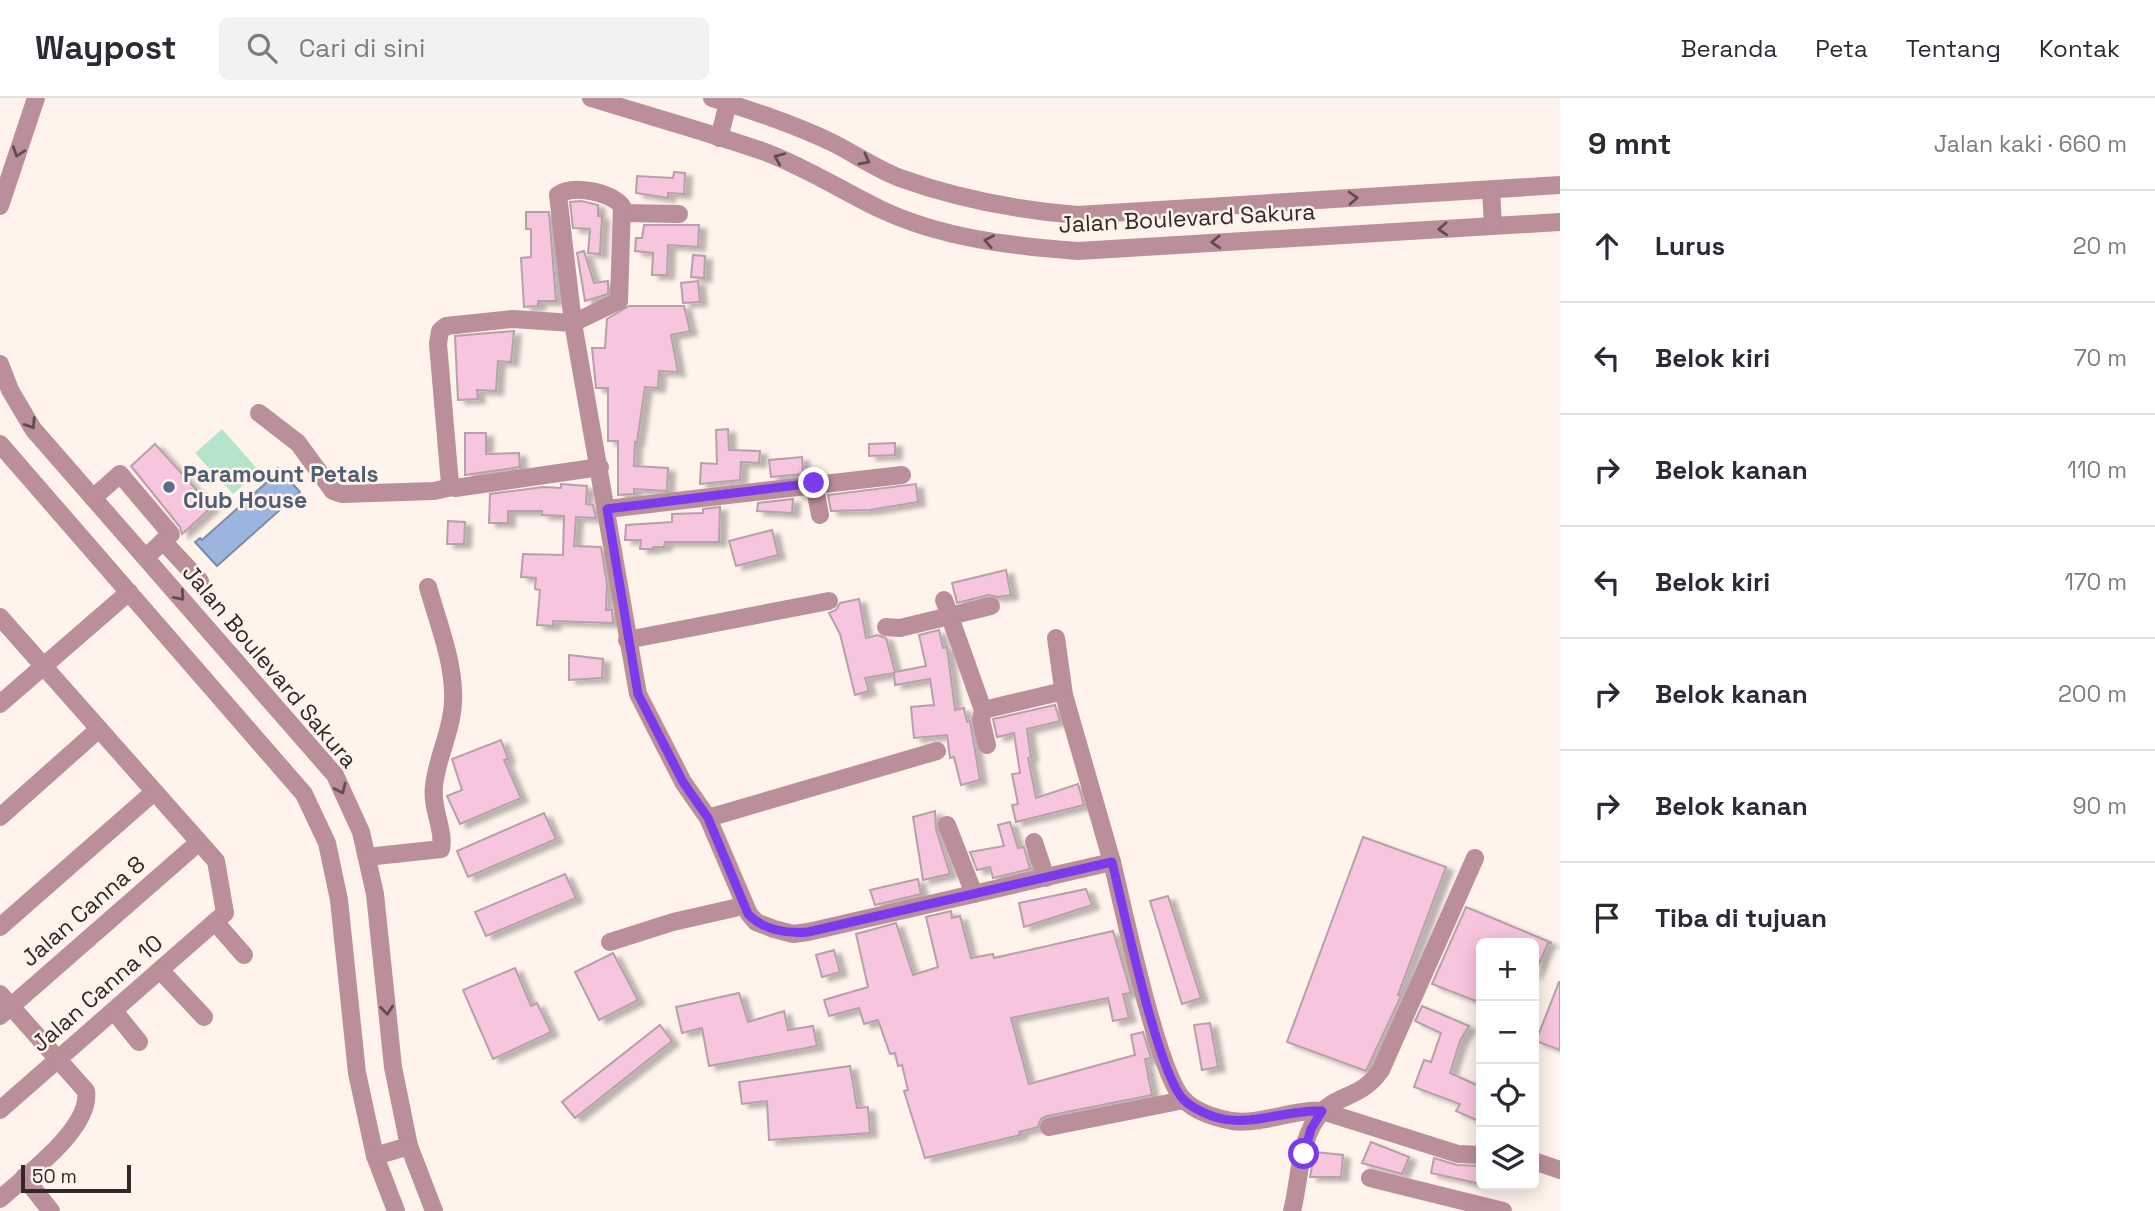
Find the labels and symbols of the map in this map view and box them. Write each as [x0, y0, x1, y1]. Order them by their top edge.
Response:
one-way arrow [12, 145, 26, 157]
one-way arrow [773, 152, 786, 166]
one-way arrow [858, 152, 871, 165]
one-way arrow [1348, 191, 1359, 206]
street label: Jalan Boulevard Sakura [1058, 196, 1316, 240]
one-way arrow [1437, 221, 1448, 236]
one-way arrow [983, 234, 995, 249]
one-way arrow [1210, 235, 1221, 250]
one-way arrow [23, 417, 36, 430]
place label: Paramount Petals Club House [183, 459, 379, 515]
route end [798, 467, 829, 498]
marker: Paramount Petals Club House [161, 479, 177, 495]
street label: Jalan Boulevard Sakura [176, 558, 364, 774]
one-way arrow [172, 588, 184, 601]
one-way arrow [333, 782, 347, 794]
street label: Jalan Canna 8 [15, 849, 151, 973]
street label: Jalan Canna 10 [25, 928, 169, 1058]
one-way arrow [379, 1005, 394, 1016]
route start [1288, 1138, 1319, 1169]
scale bar [21, 1162, 131, 1194]

